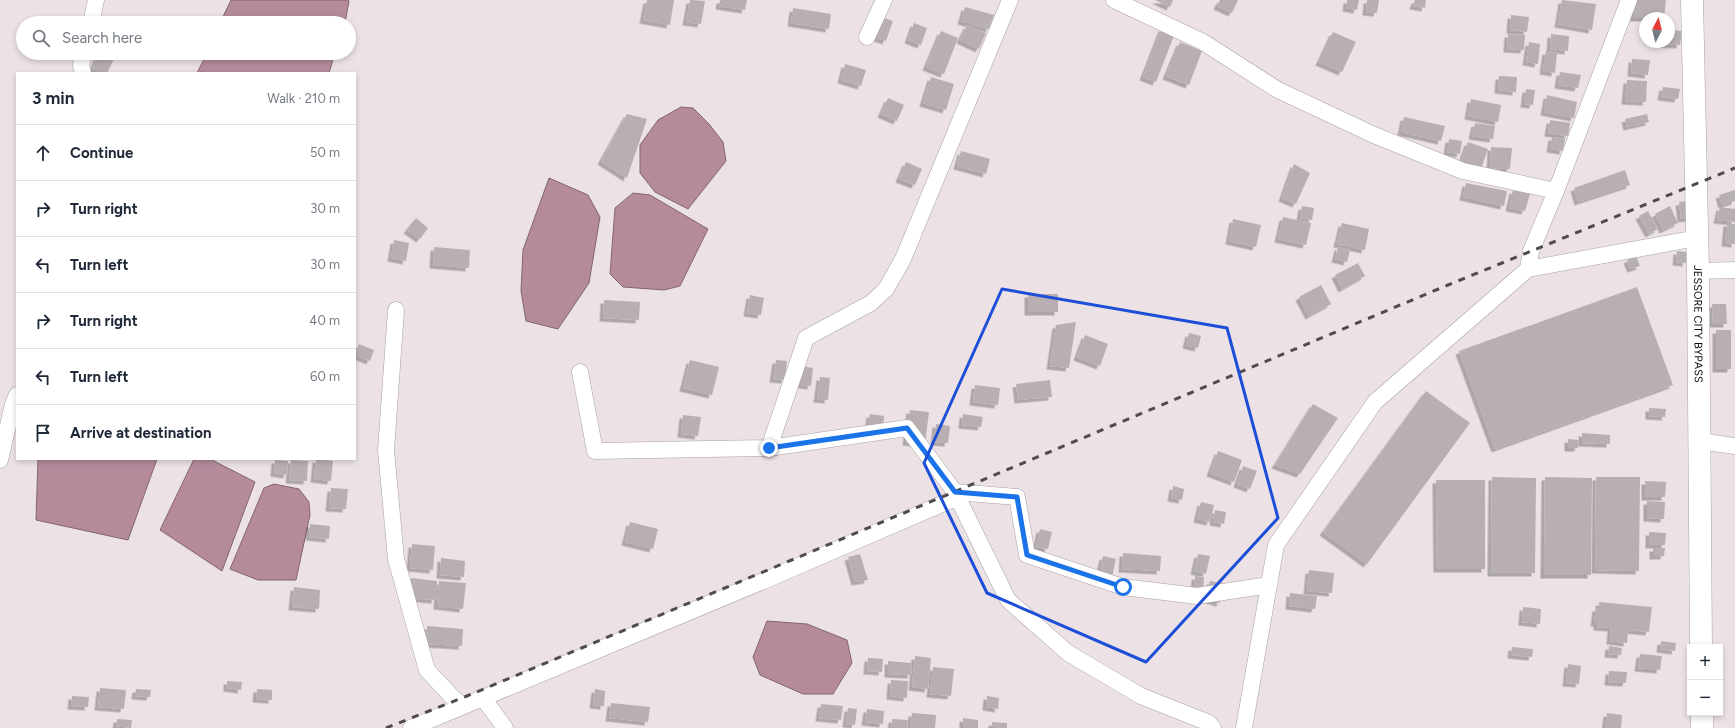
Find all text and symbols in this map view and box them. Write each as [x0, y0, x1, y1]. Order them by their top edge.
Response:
north arrow [1639, 12, 1675, 48]
search box [16, 16, 356, 60]
icon: search [30, 27, 52, 49]
text: Search here [62, 29, 142, 47]
text: 3 min [32, 88, 74, 108]
text: Walk · 210 m [267, 91, 340, 106]
icon: ahead [32, 142, 54, 164]
text: Continue [70, 144, 133, 162]
text: 50 m [310, 145, 340, 160]
icon: right [32, 198, 54, 220]
text: Turn right [70, 200, 138, 218]
text: 30 m [310, 201, 340, 216]
icon: left [32, 254, 54, 276]
text: Turn left [70, 256, 128, 274]
text: 30 m [310, 257, 340, 272]
street label: JESSORE CITY BYPASS [1691, 265, 1705, 383]
icon: right [32, 310, 54, 332]
text: Turn right [70, 312, 138, 330]
text: 40 m [309, 313, 340, 328]
icon: left [32, 366, 54, 388]
text: Turn left [70, 368, 128, 386]
text: 60 m [310, 369, 340, 384]
icon: arrive [32, 422, 54, 444]
text: Arrive at destination [70, 424, 211, 442]
route end [760, 439, 778, 457]
route start [1114, 578, 1132, 596]
map controls [1687, 644, 1723, 716]
button: + [1687, 644, 1723, 680]
button: − [1687, 680, 1723, 716]

